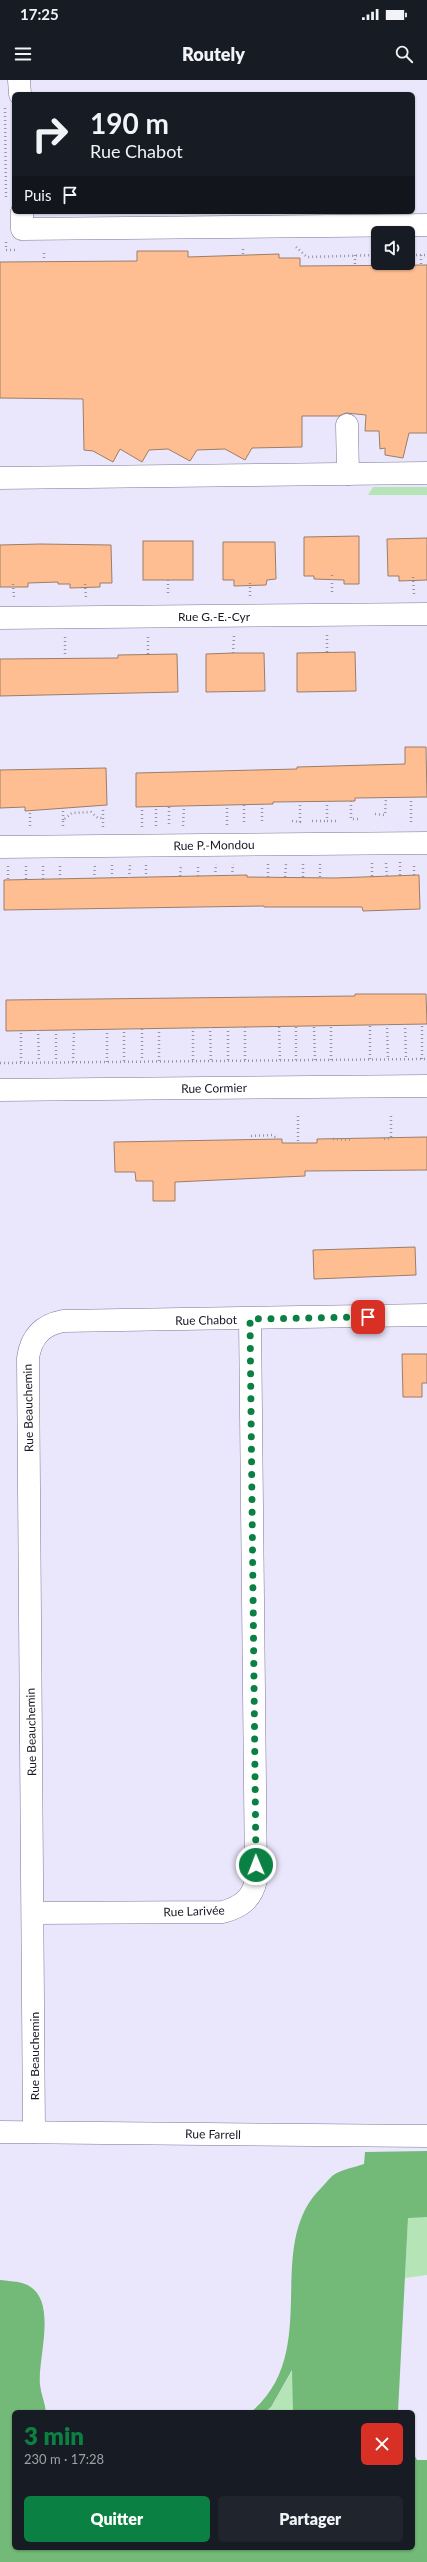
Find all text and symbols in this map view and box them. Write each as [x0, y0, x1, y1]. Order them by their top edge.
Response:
text: 17:25 [20, 5, 59, 23]
icon: menu [12, 43, 34, 65]
text: Routely [182, 43, 245, 65]
icon: search [393, 43, 415, 65]
text: 190 m [90, 106, 169, 140]
icon: right [24, 108, 76, 160]
text: Rue Chabot [90, 140, 183, 162]
icon: arrive [59, 184, 81, 206]
text: Puis [24, 186, 51, 204]
map controls [371, 226, 415, 270]
button: sound [371, 226, 415, 270]
street label: Rue G.-E.-Cyr [178, 609, 251, 624]
street label: Rue P.-Mondou [173, 837, 255, 853]
street label: Rue Cormier [181, 1080, 248, 1096]
pin [351, 1300, 385, 1334]
icon: arrive [357, 1306, 379, 1328]
street label: Rue Chabot [175, 1312, 238, 1328]
street label: Rue Beauchemin [20, 1364, 36, 1452]
street label: Rue Beauchemin [23, 1688, 39, 1776]
position arrow [235, 1844, 277, 1886]
street label: Rue Larivée [163, 1902, 225, 1920]
street label: Rue Beauchemin [27, 2012, 42, 2100]
street label: Rue Farrell [185, 2126, 241, 2142]
text: 3 min [24, 2421, 84, 2450]
button: close [361, 2423, 403, 2465]
text: 230 m · 17:28 [24, 2451, 104, 2467]
button: Quitter [24, 2496, 210, 2542]
button: Partager [218, 2496, 403, 2542]

